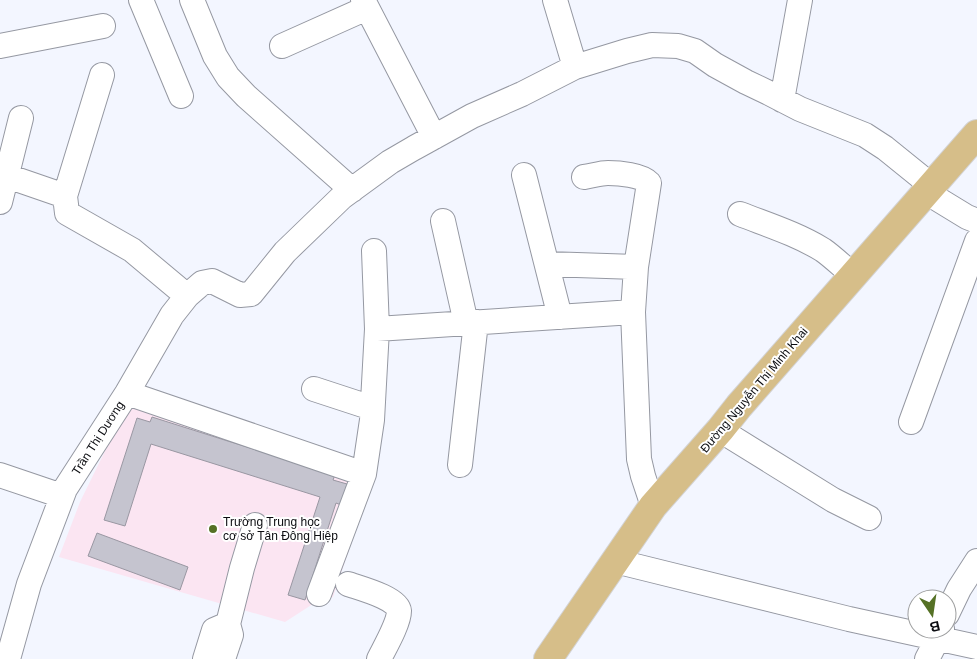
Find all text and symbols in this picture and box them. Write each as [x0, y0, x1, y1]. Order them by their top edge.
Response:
street label: Đường Nguyễn Thị Minh Khai [697, 324, 810, 455]
street label: Trần Thị Dương [69, 398, 127, 478]
place label: Trường Trung học cơ sở Tân Đông Hiệp [223, 515, 338, 543]
marker: Trường Trung học cơ sở Tân Đông Hiệp [207, 523, 219, 535]
north arrow [907, 589, 957, 639]
text: B [928, 618, 942, 636]

